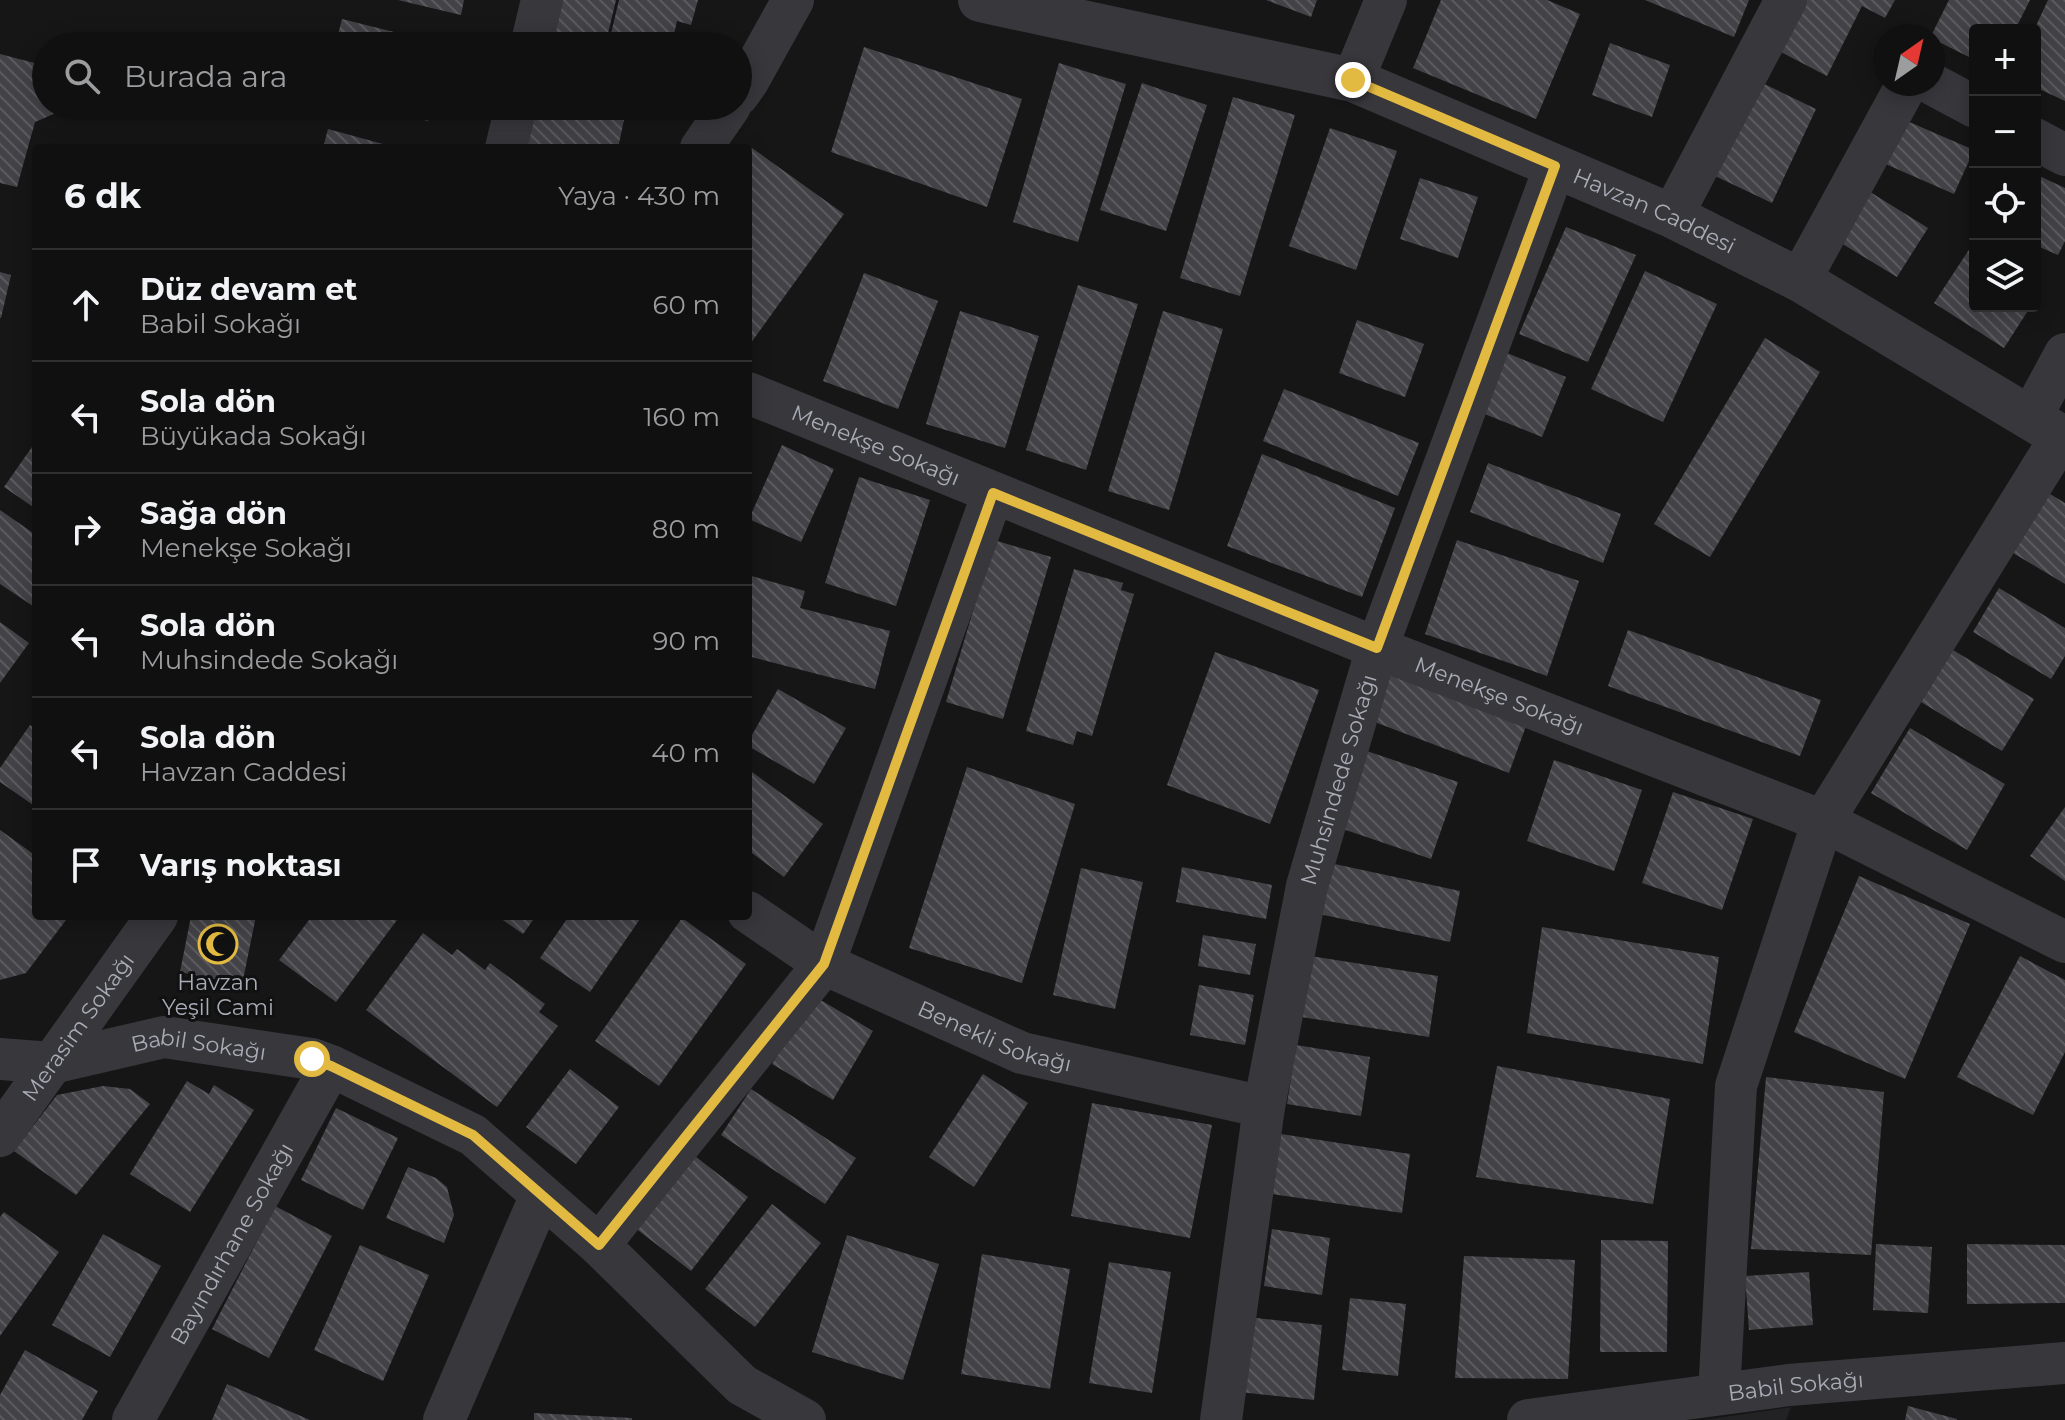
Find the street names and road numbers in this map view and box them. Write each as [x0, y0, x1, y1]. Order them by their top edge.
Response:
street label: Havzan Caddesi [1569, 162, 1740, 259]
street label: Menekşe Sokağı [788, 399, 964, 491]
street label: Menekşe Sokağı [1411, 650, 1588, 740]
street label: Muhsindede Sokağı [1294, 671, 1382, 888]
street label: Merasim Sokağı [16, 948, 140, 1106]
street label: Benekli Sokağı [914, 994, 1074, 1077]
street label: Babil Sokağı [128, 1023, 268, 1066]
street label: Bayındırhane Sokağı [164, 1138, 299, 1350]
street label: Babil Sokağı [1726, 1366, 1865, 1407]

